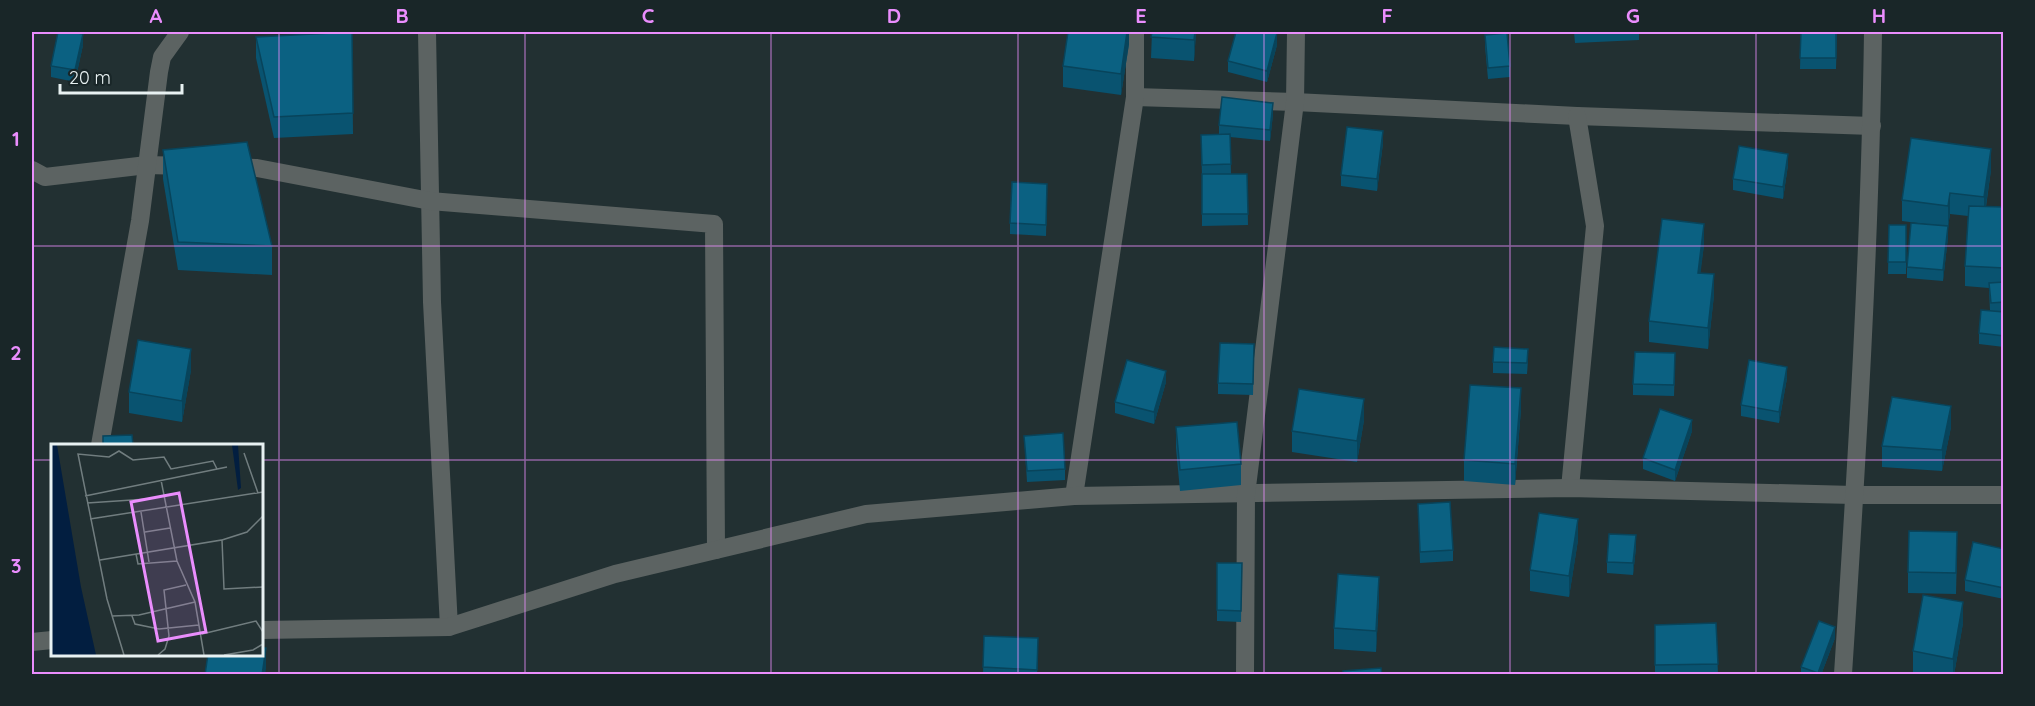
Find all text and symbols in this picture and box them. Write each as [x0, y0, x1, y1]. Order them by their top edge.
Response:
text: A [150, 3, 163, 28]
text: B [395, 3, 409, 28]
text: C [642, 3, 655, 28]
text: D [887, 3, 901, 28]
text: E [1135, 3, 1147, 28]
text: F [1381, 3, 1393, 28]
text: G [1626, 3, 1640, 28]
text: H [1872, 3, 1886, 28]
scale bar [60, 57, 182, 95]
text: 20 m [69, 66, 111, 89]
text: 1 [12, 126, 20, 151]
text: 2 [10, 340, 22, 365]
inset map [51, 444, 262, 655]
text: 3 [11, 553, 21, 578]

